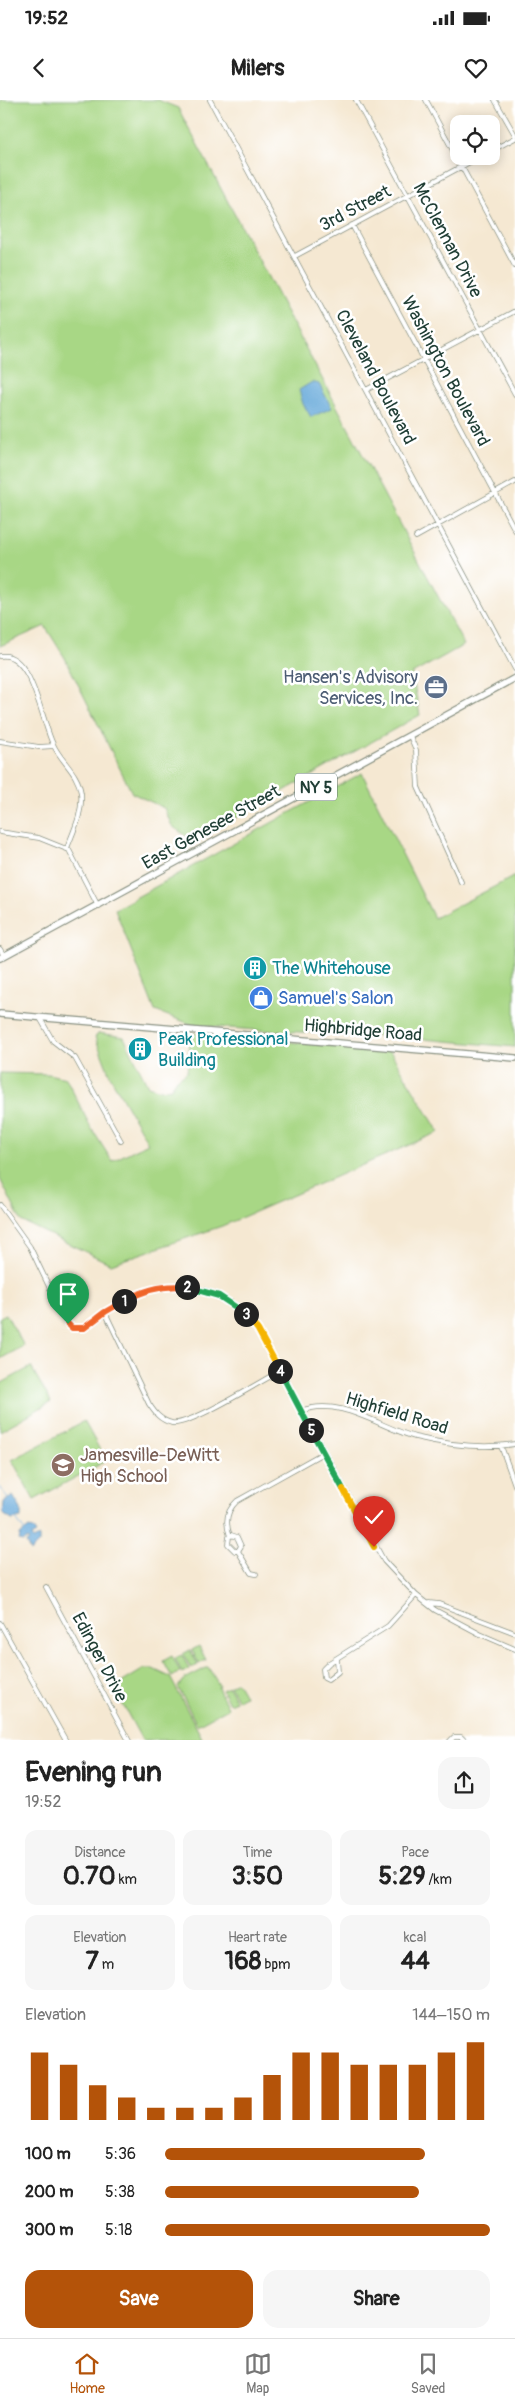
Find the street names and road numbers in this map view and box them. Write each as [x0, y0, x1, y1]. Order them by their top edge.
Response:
street label: McClennan Drive [408, 179, 488, 302]
street label: 3rd Street [316, 180, 396, 237]
street label: Washington Boulevard [396, 292, 495, 450]
street label: Cleveland Boulevard [330, 306, 421, 449]
road number: NY 5 [295, 774, 337, 800]
street label: East Genesee Street [138, 779, 285, 875]
street label: Highbridge Road [303, 1014, 423, 1047]
street label: Highfield Road [343, 1387, 451, 1440]
street label: Edinger Drive [66, 1609, 133, 1706]

